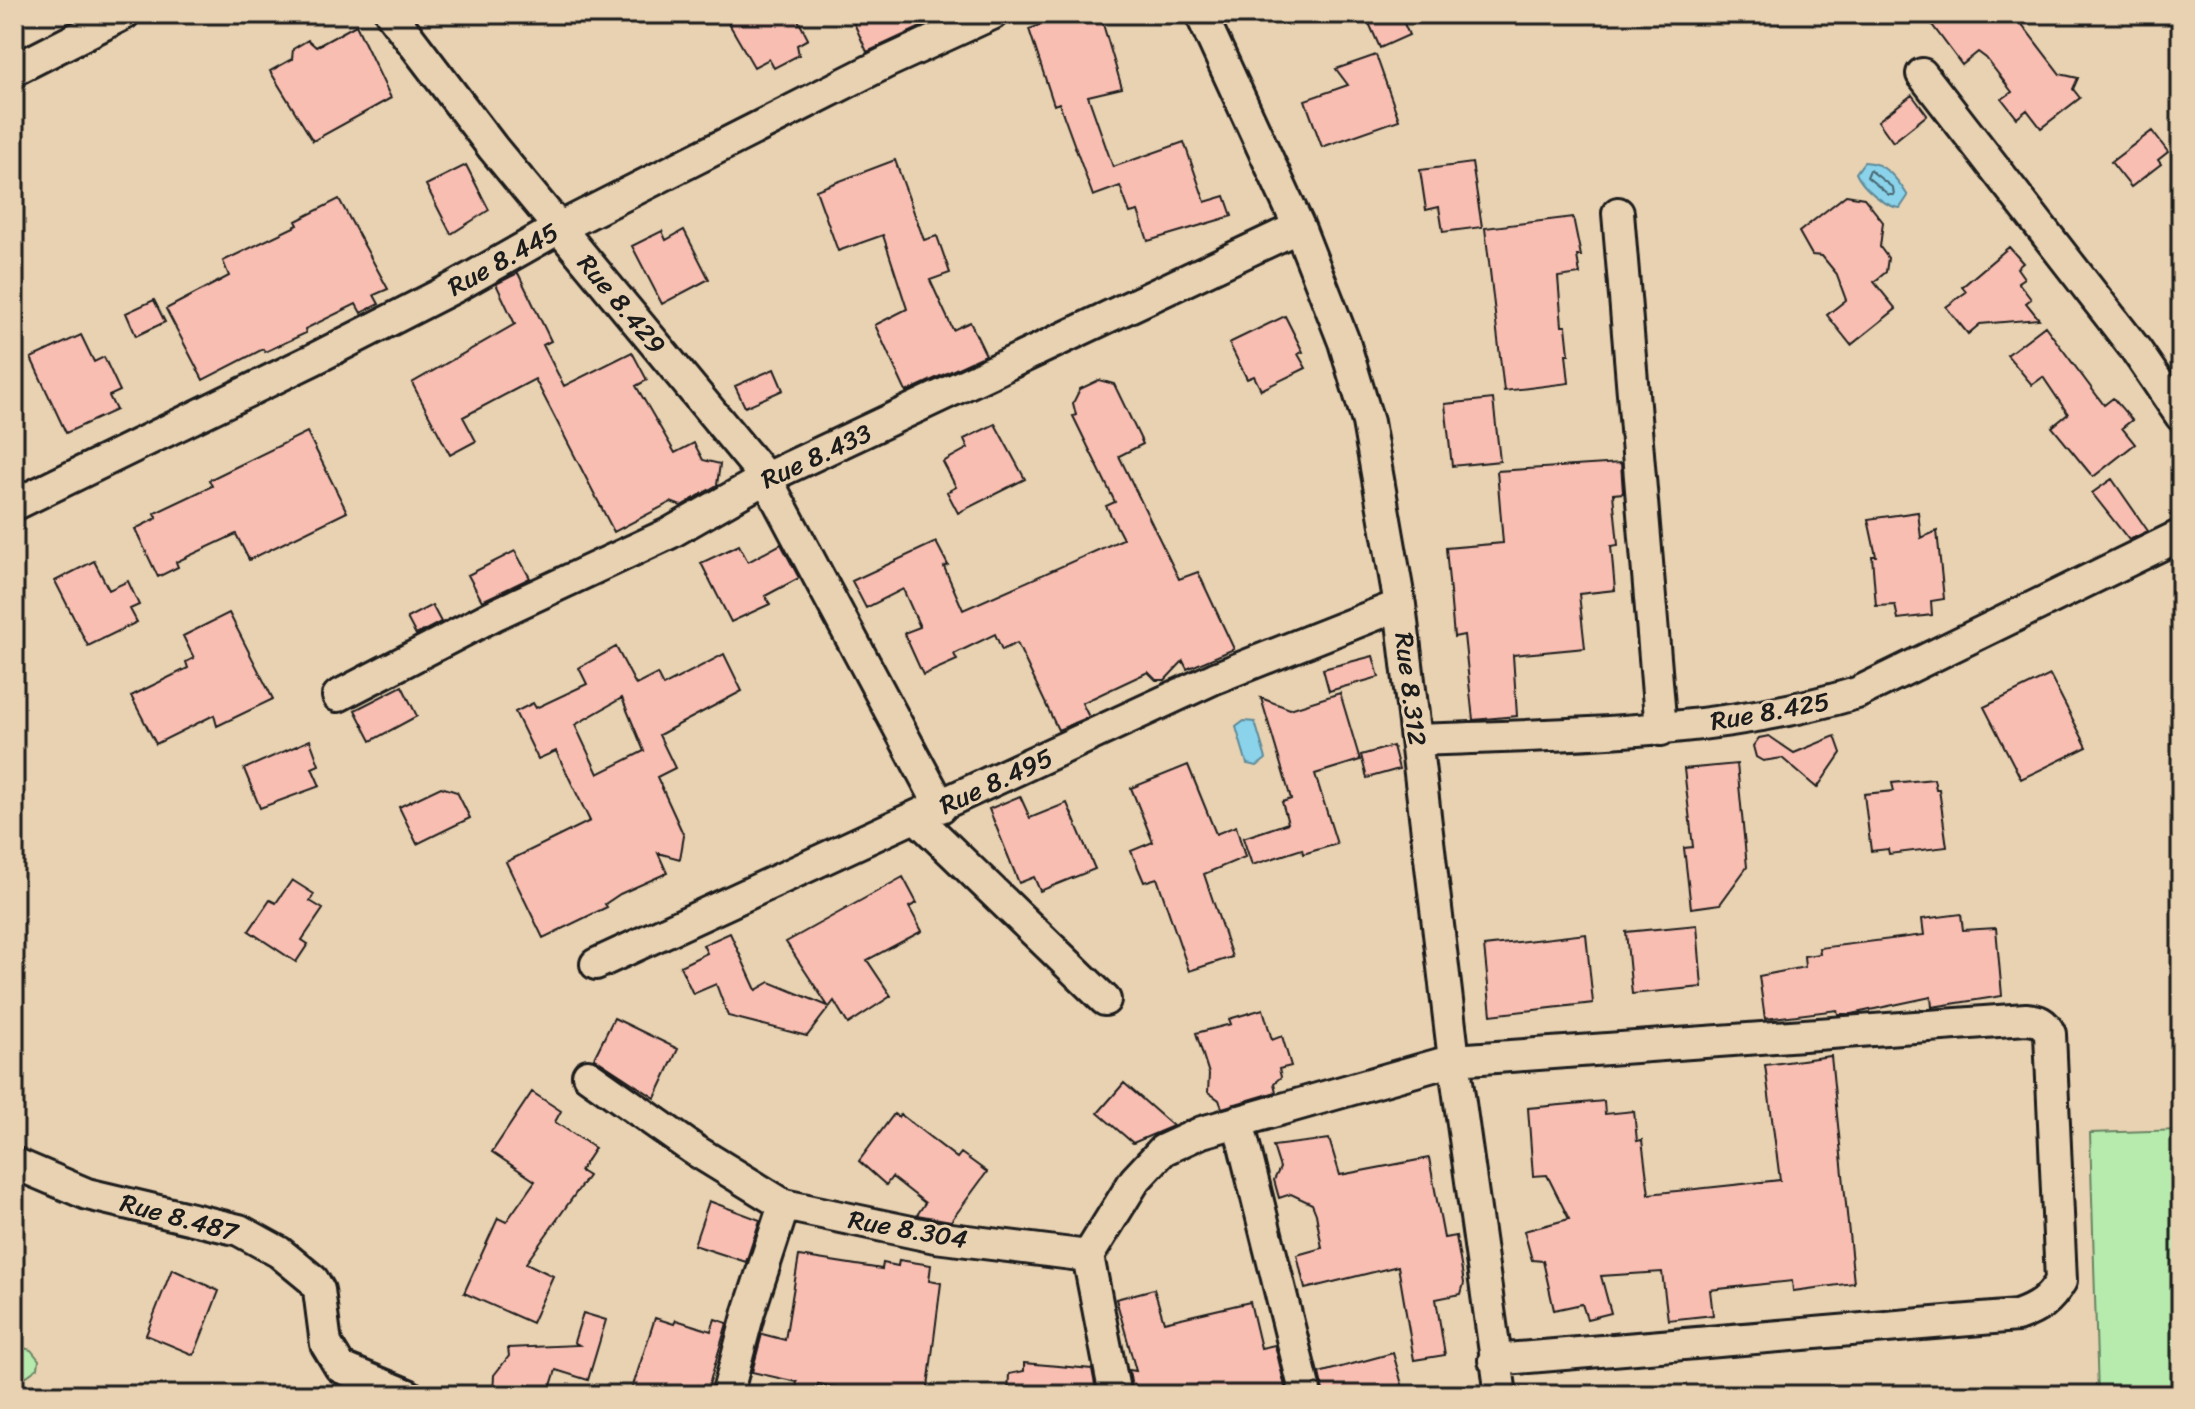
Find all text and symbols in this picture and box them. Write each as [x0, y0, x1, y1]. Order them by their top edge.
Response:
street label: Rue 8.445 [439, 209, 567, 309]
street label: Rue 8.429 [566, 243, 678, 365]
street label: Rue 8.433 [753, 410, 879, 502]
street label: Rue 8.312 [1381, 630, 1441, 748]
street label: Rue 8.425 [1707, 678, 1833, 744]
street label: Rue 8.495 [931, 734, 1061, 828]
street label: Rue 8.487 [115, 1179, 245, 1255]
street label: Rue 8.304 [845, 1196, 971, 1262]

